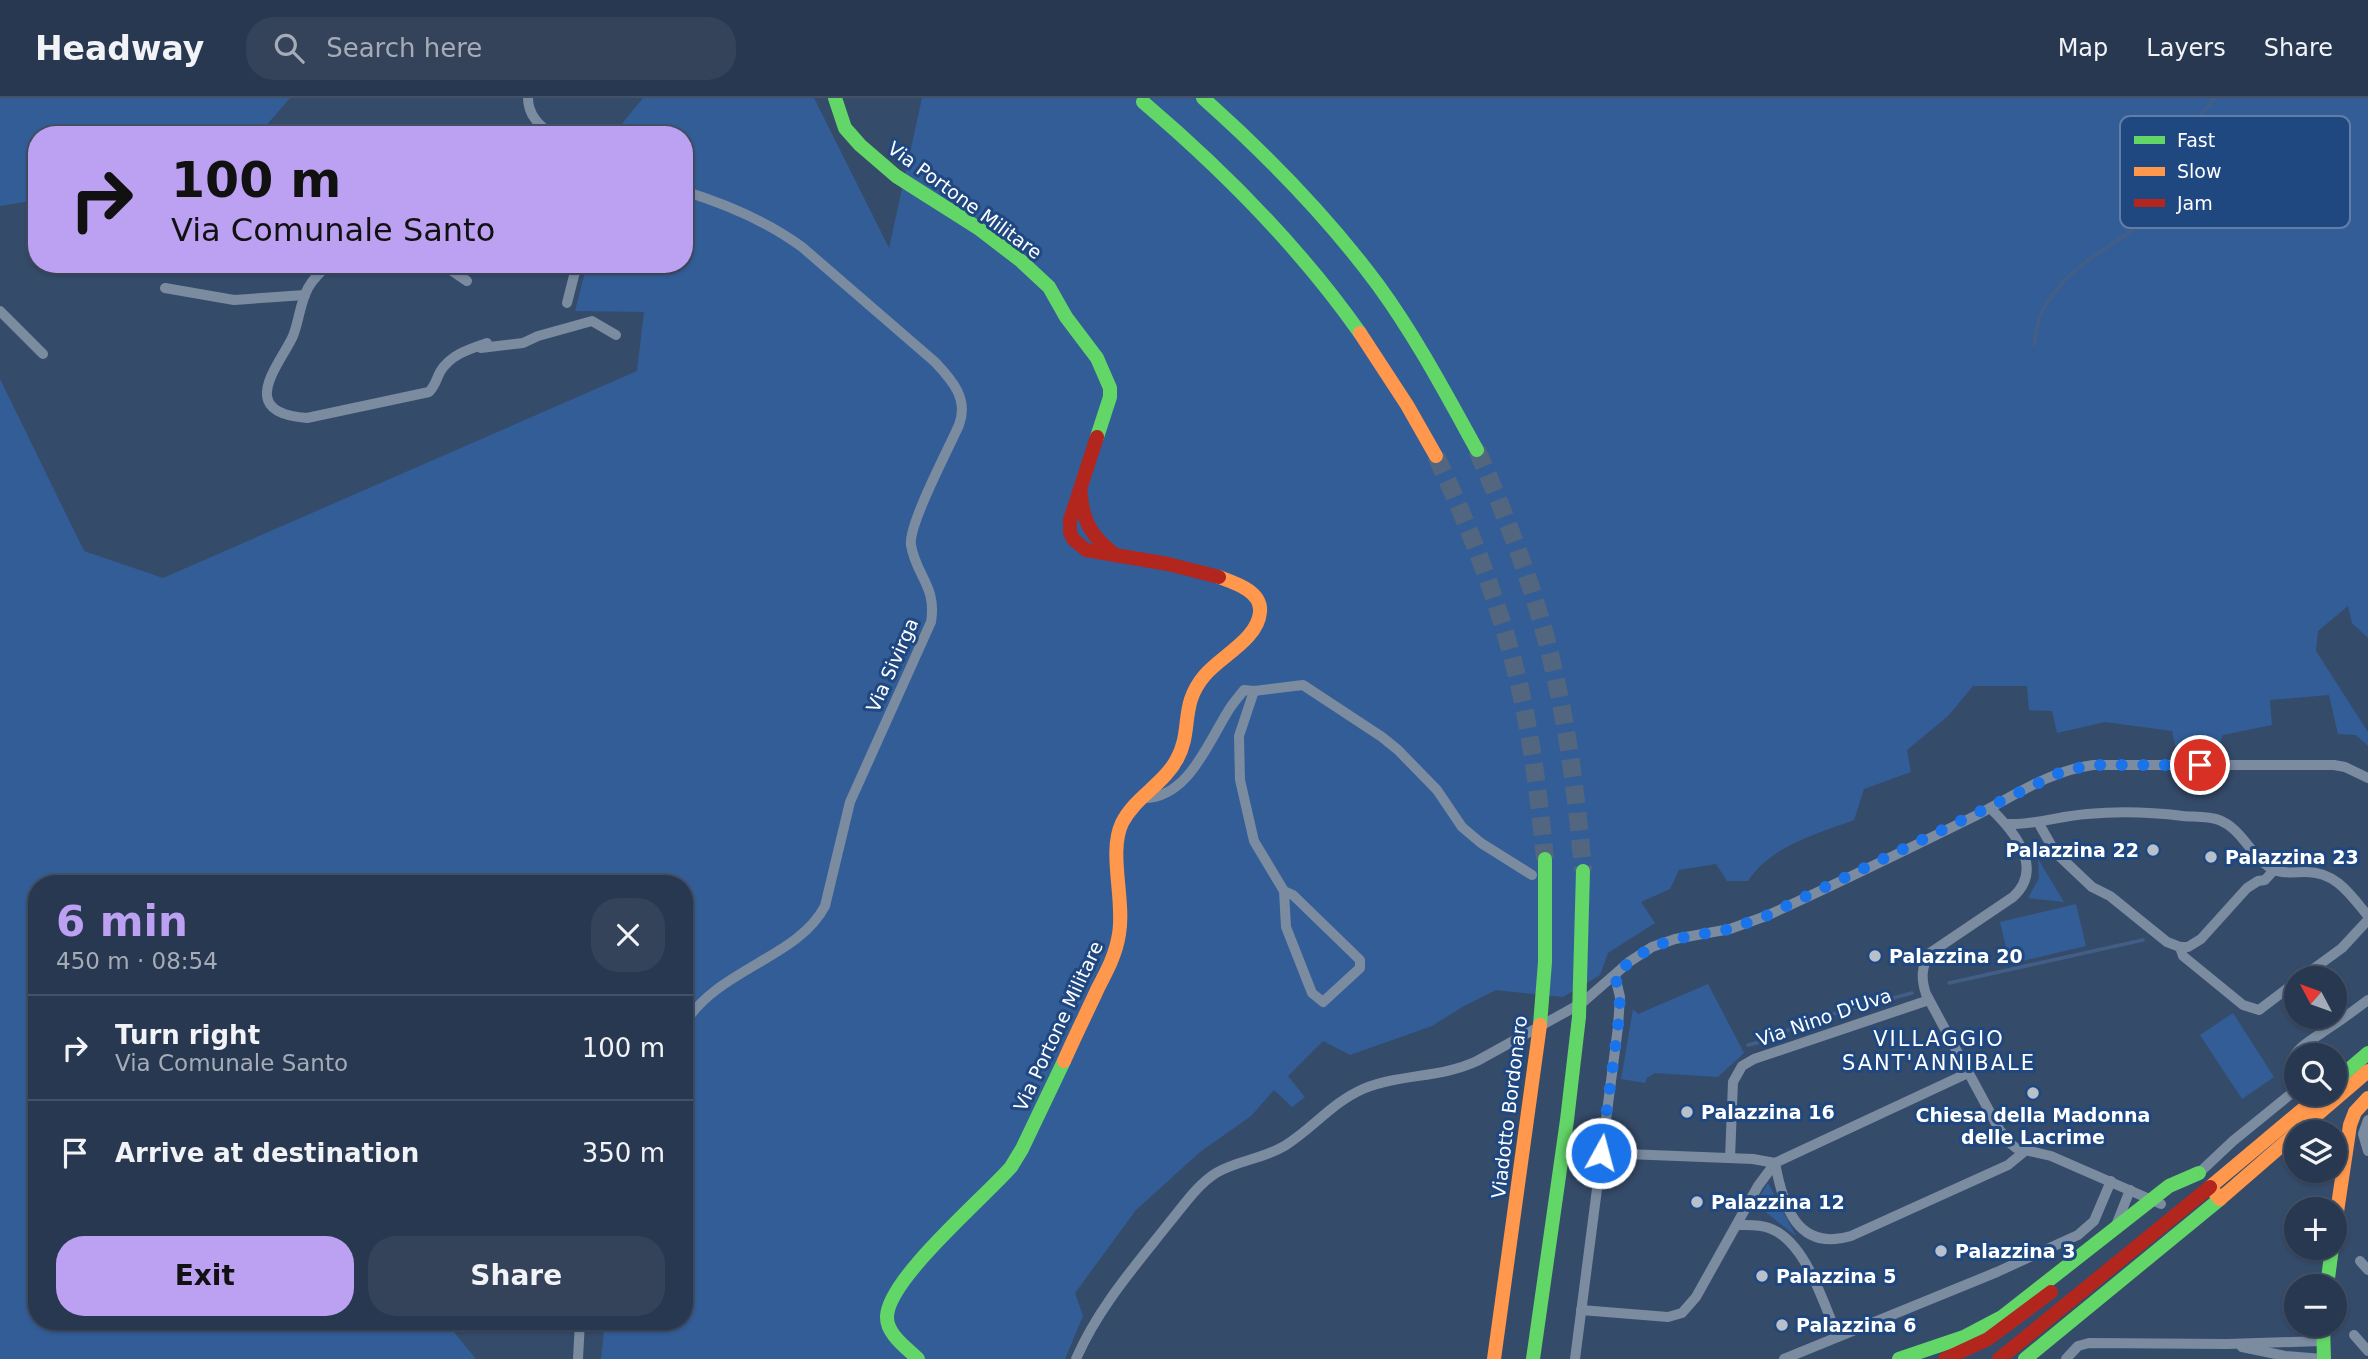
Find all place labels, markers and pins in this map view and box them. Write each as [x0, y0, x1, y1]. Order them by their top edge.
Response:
pin [2170, 735, 2230, 795]
place label: Palazzina 22 [2005, 839, 2139, 861]
marker: Palazzina 22 [2145, 842, 2161, 858]
place label: Palazzina 23 [2225, 846, 2359, 868]
marker: Palazzina 23 [2203, 849, 2219, 865]
place label: Palazzina 20 [1889, 945, 2023, 967]
marker: Palazzina 20 [1867, 948, 1883, 964]
marker: Chiesa della Madonna delle Lacrime [2025, 1085, 2041, 1101]
place label: Palazzina 16 [1701, 1101, 1835, 1123]
marker: Palazzina 16 [1679, 1104, 1695, 1120]
place label: Chiesa della Madonna delle Lacrime [1916, 1104, 2150, 1148]
place label: Palazzina 12 [1711, 1191, 1845, 1213]
marker: Palazzina 12 [1689, 1194, 1705, 1210]
place label: Palazzina 3 [1955, 1240, 2075, 1262]
marker: Palazzina 3 [1933, 1243, 1949, 1259]
place label: Palazzina 5 [1776, 1265, 1896, 1287]
marker: Palazzina 5 [1754, 1268, 1770, 1284]
place label: Palazzina 6 [1796, 1314, 1916, 1336]
marker: Palazzina 6 [1774, 1317, 1790, 1333]

